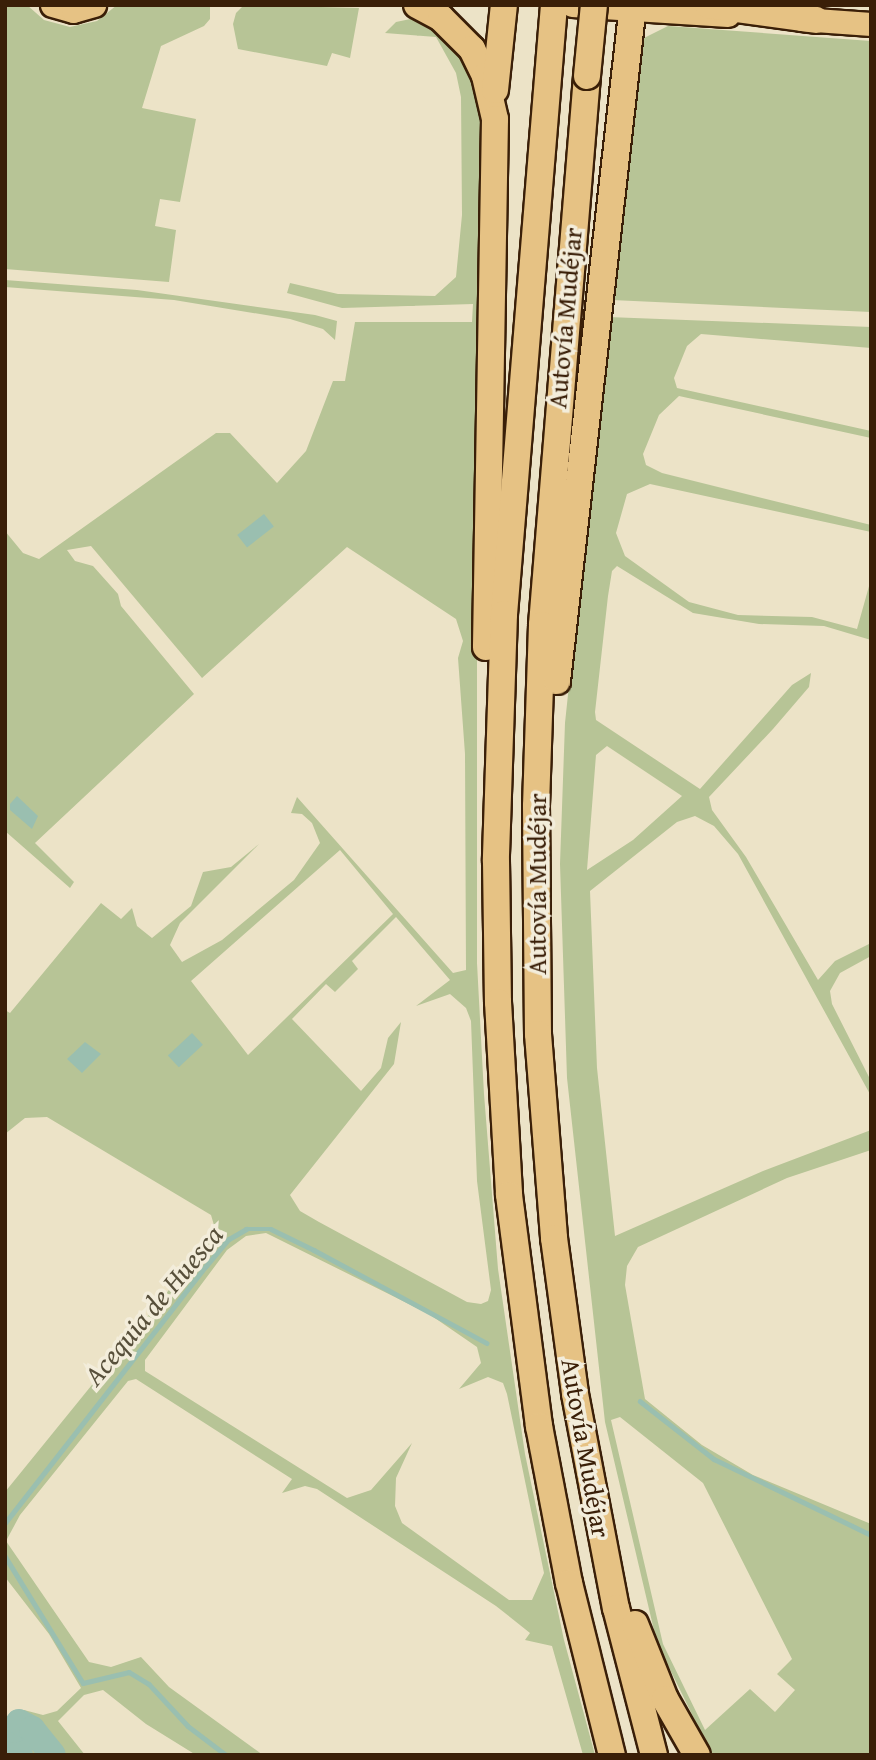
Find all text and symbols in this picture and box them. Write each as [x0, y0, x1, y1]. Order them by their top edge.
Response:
street label: Autovía Mudéjar [542, 226, 588, 410]
street label: Autovía Mudéjar [521, 793, 553, 975]
water label: Acequia de Huesca [76, 1218, 230, 1392]
street label: Autovía Mudéjar [555, 1356, 617, 1540]

